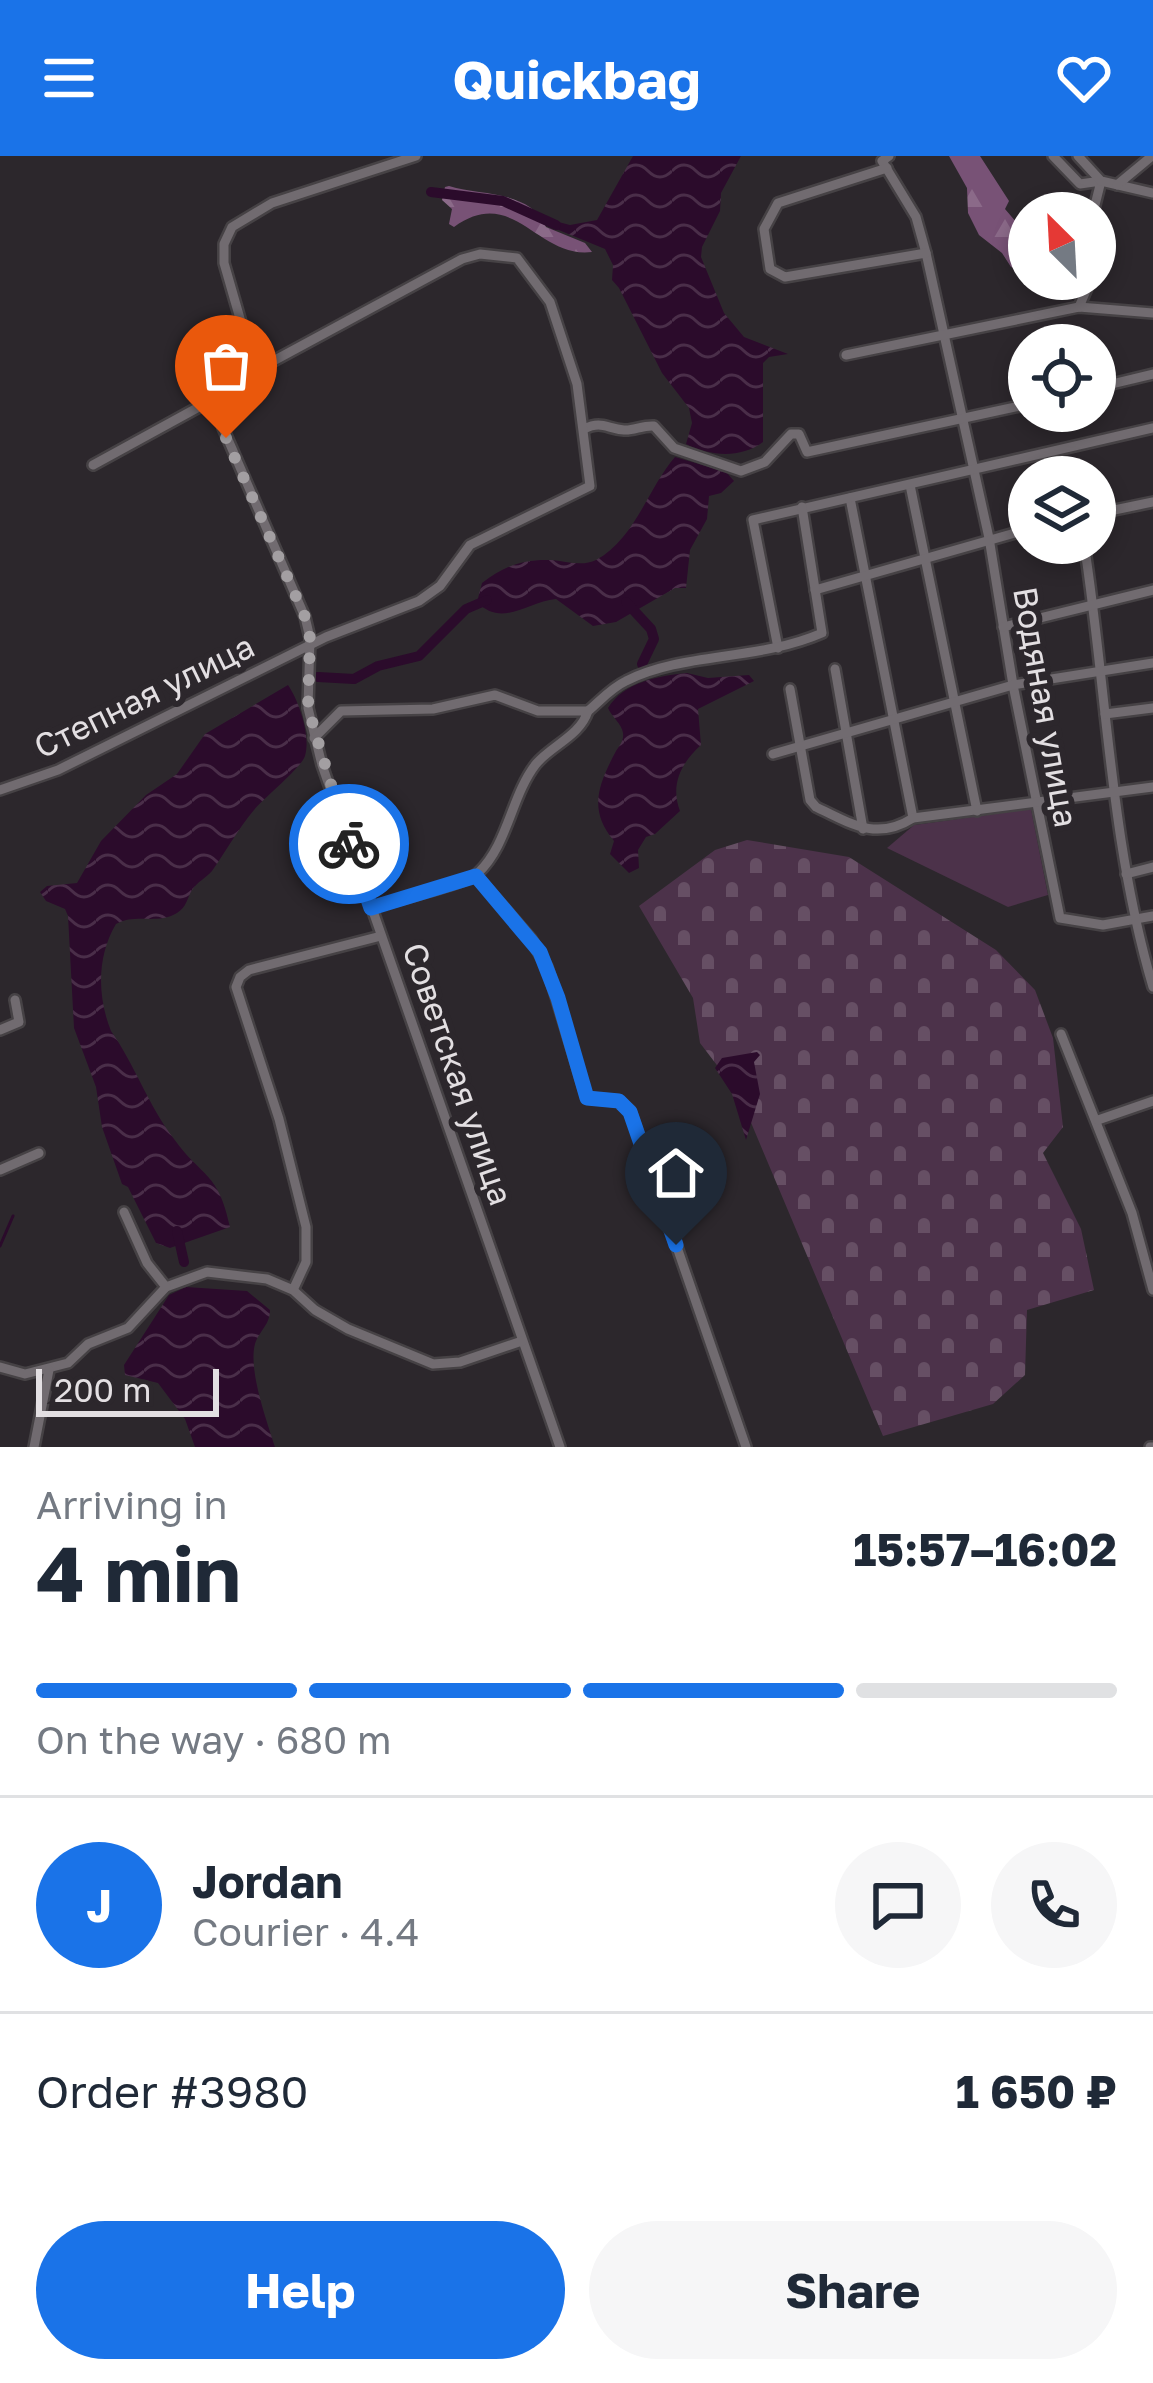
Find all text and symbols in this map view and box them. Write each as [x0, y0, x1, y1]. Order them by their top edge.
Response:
icon: menu [36, 45, 102, 111]
icon: heart [1051, 45, 1117, 111]
text: Quickbag [452, 46, 701, 111]
north arrow [1008, 192, 1116, 300]
map controls [1008, 192, 1116, 564]
pin [175, 315, 277, 438]
button: locate [1008, 324, 1116, 432]
icon: bag [193, 333, 259, 399]
button: layers [1008, 456, 1116, 564]
street label: Водяная улица [1006, 584, 1087, 830]
street label: Степная улица [27, 625, 260, 766]
courier [289, 784, 409, 904]
icon: bike [316, 811, 382, 877]
street label: Советская улица [395, 938, 522, 1210]
pin [625, 1122, 727, 1245]
icon: home [643, 1140, 709, 1206]
scale bar [36, 1363, 219, 1416]
text: 200 m [54, 1370, 152, 1409]
text: Arriving in [36, 1481, 227, 1528]
text: 15:57–16:02 [853, 1522, 1117, 1576]
text: 4 min [36, 1526, 241, 1619]
text: On the way · 680 m [36, 1716, 392, 1763]
button: chat [835, 1842, 961, 1968]
button: phone [991, 1842, 1117, 1968]
text: Jordan [192, 1854, 343, 1908]
text: J [86, 1878, 112, 1932]
text: Courier · 4.4 [192, 1908, 420, 1955]
text: Order #3980 [36, 2064, 308, 2118]
text: 1 650 ₽ [956, 2064, 1117, 2118]
button: Help [36, 2221, 565, 2359]
button: Share [589, 2221, 1117, 2359]

